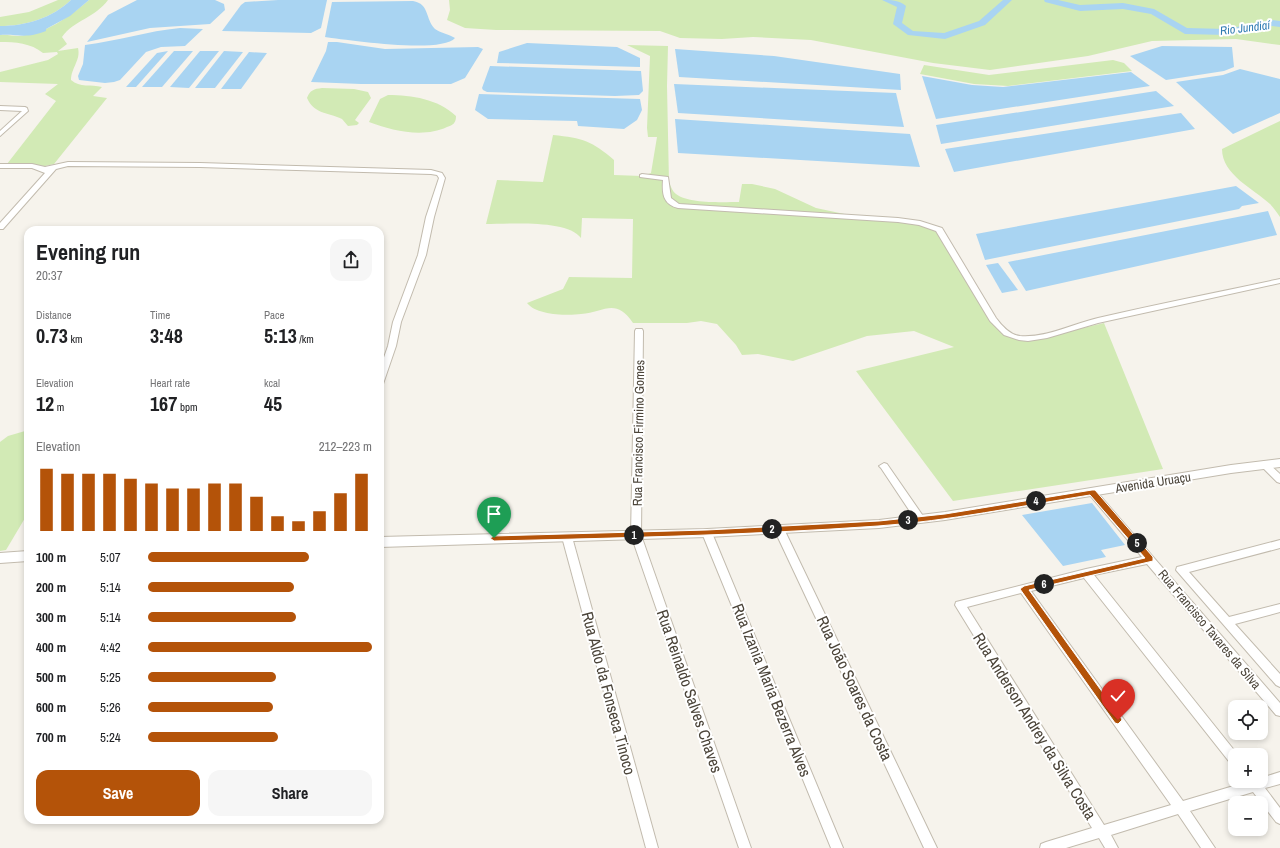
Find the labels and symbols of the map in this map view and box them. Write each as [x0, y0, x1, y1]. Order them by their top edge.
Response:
water label: Rio Jundiaí [1219, 17, 1272, 39]
street label: Rua Francisco Firmino Gomes [629, 360, 648, 506]
street label: Avenida Uruaçu [1113, 468, 1192, 497]
pin: 4 [1026, 491, 1046, 511]
pin [477, 497, 511, 538]
pin: 3 [898, 510, 918, 530]
pin: 2 [762, 519, 782, 539]
pin: 1 [624, 525, 644, 545]
pin: 5 [1127, 533, 1147, 553]
street label: Rua Francisco Tavares da Silva [1155, 566, 1265, 693]
pin: 6 [1034, 574, 1054, 594]
street label: Rua Izania Maria Bezerra Alves [727, 600, 817, 780]
street label: Rua Reinaldo Salves Chaves [652, 606, 728, 776]
street label: Rua Aldo da Fonseca Tinoco [577, 609, 641, 777]
street label: Rua João Soares da Costa [812, 612, 899, 765]
street label: Rua Anderson Andrey da Silva Costa [968, 628, 1102, 824]
pin [1101, 679, 1135, 720]

